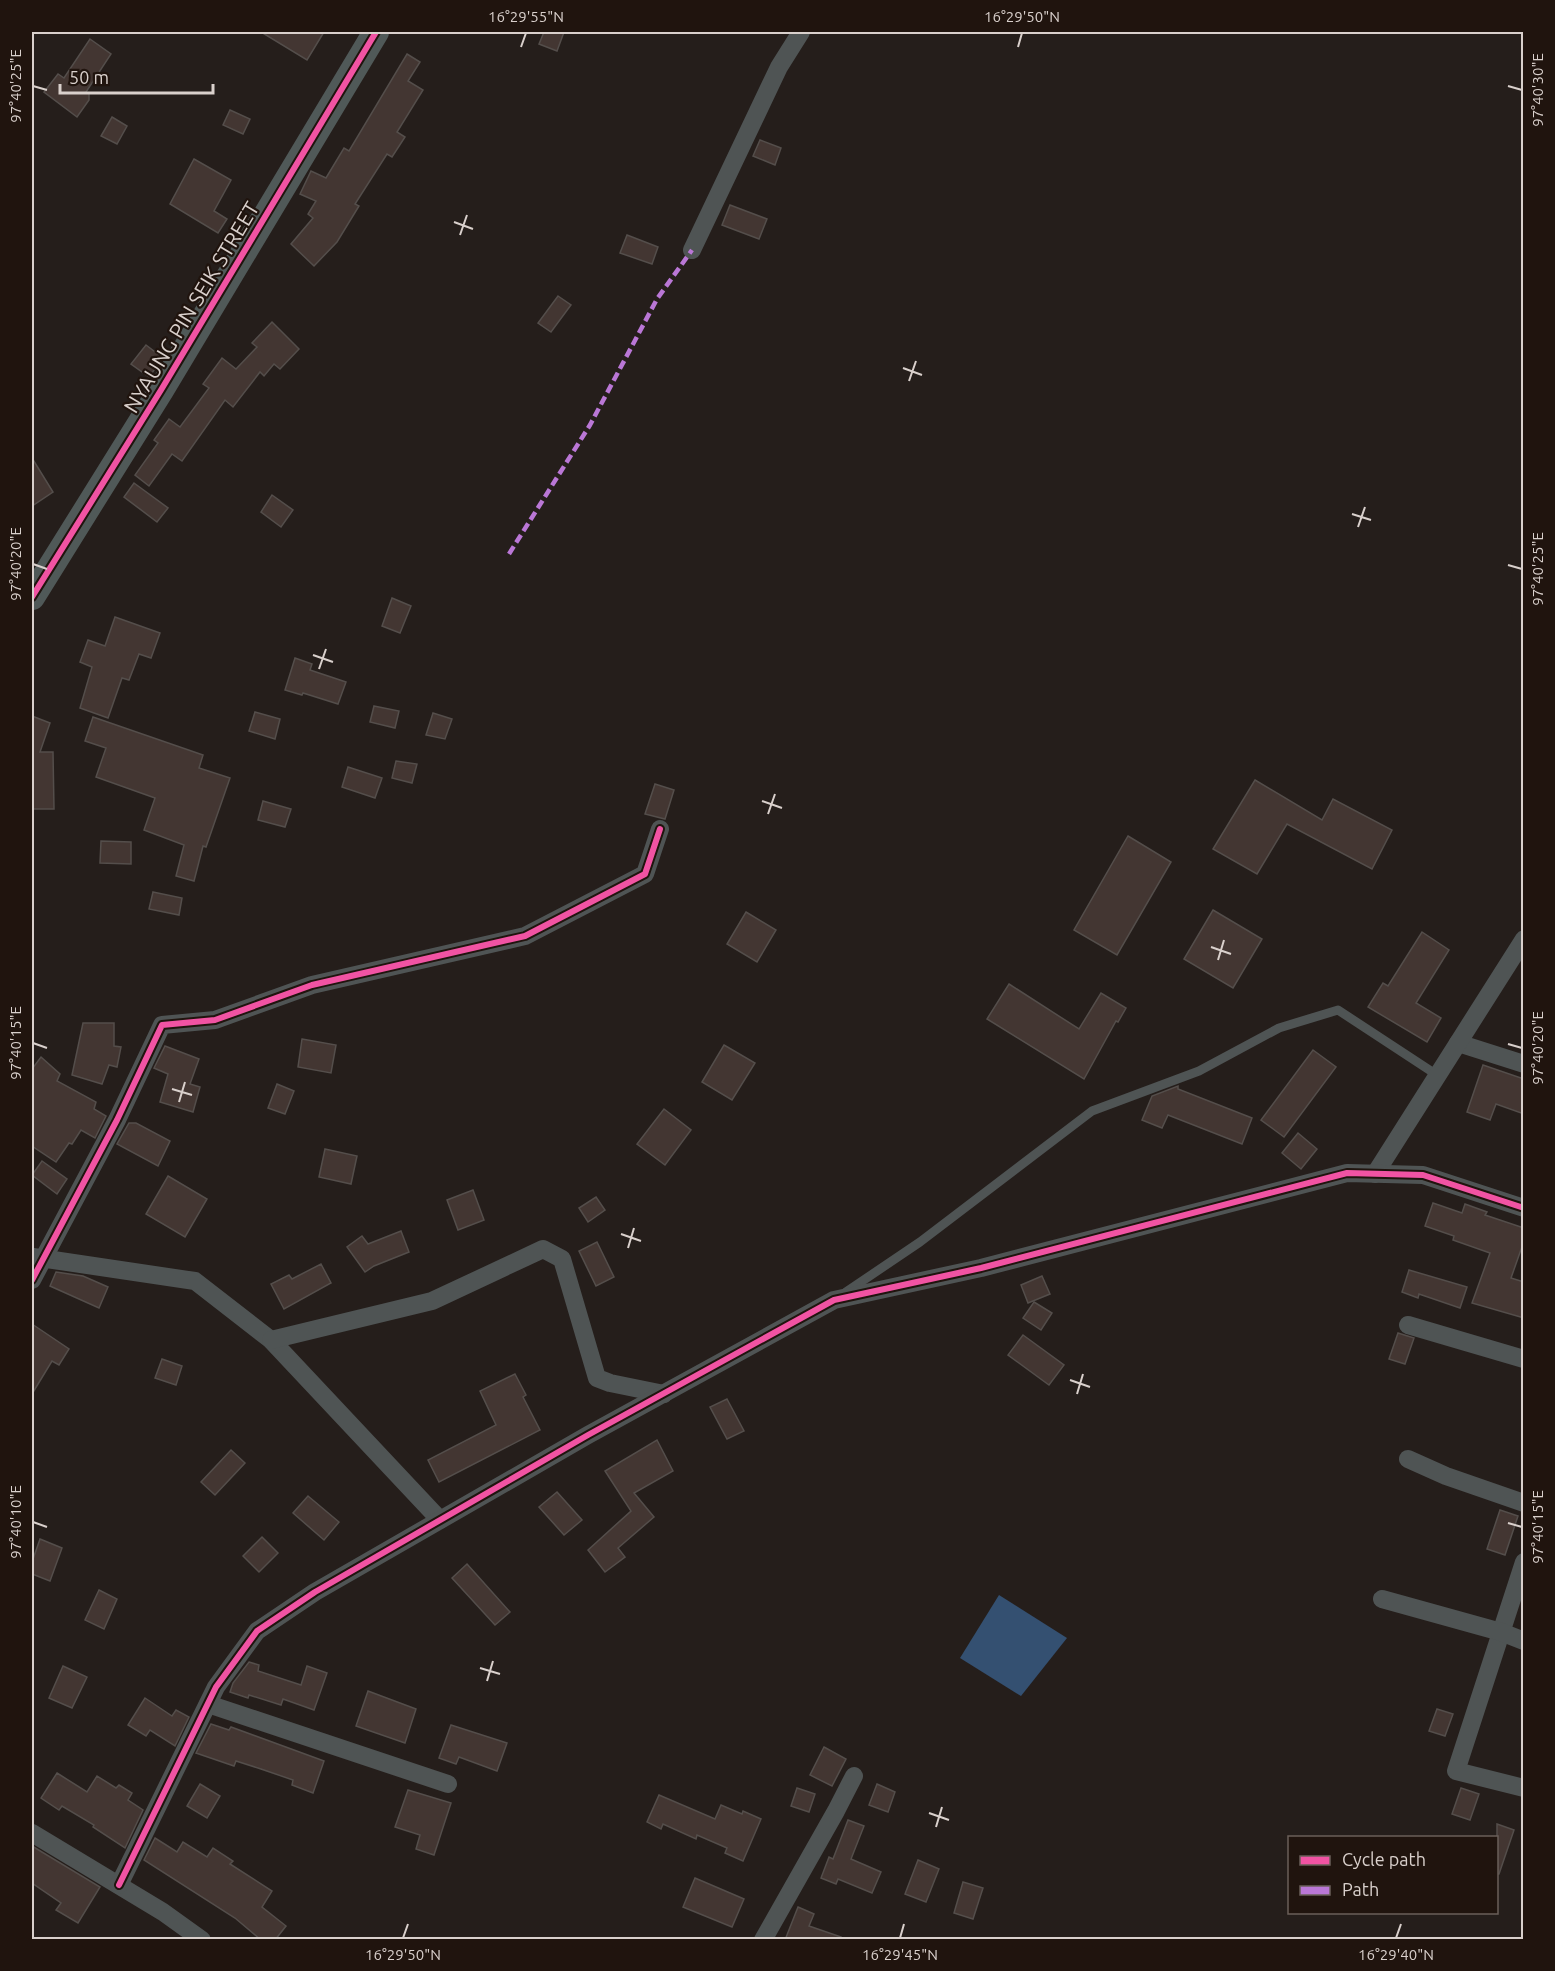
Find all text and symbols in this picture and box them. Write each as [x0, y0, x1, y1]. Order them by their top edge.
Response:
text: 16°29'55"N [488, 8, 564, 25]
text: 16°29'50"N [984, 8, 1060, 25]
text: 97°40'25"E [7, 49, 24, 123]
text: 97°40'30"E [1529, 53, 1546, 127]
scale bar [60, 57, 213, 95]
text: 50 m [69, 67, 109, 87]
street label: NYAUNG PIN SEIK STREET [118, 197, 264, 417]
text: 97°40'20"E [7, 527, 24, 601]
text: 97°40'25"E [1529, 532, 1546, 606]
text: 97°40'15"E [7, 1006, 24, 1080]
text: 97°40'20"E [1529, 1011, 1546, 1085]
text: 97°40'10"E [7, 1485, 24, 1559]
text: 97°40'15"E [1529, 1490, 1546, 1564]
legend [1288, 1836, 1498, 1914]
text: Cycle path [1342, 1849, 1426, 1869]
text: Path [1342, 1879, 1379, 1899]
text: 16°29'50"N [365, 1946, 441, 1963]
text: 16°29'45"N [862, 1946, 938, 1963]
text: 16°29'40"N [1358, 1946, 1434, 1963]

